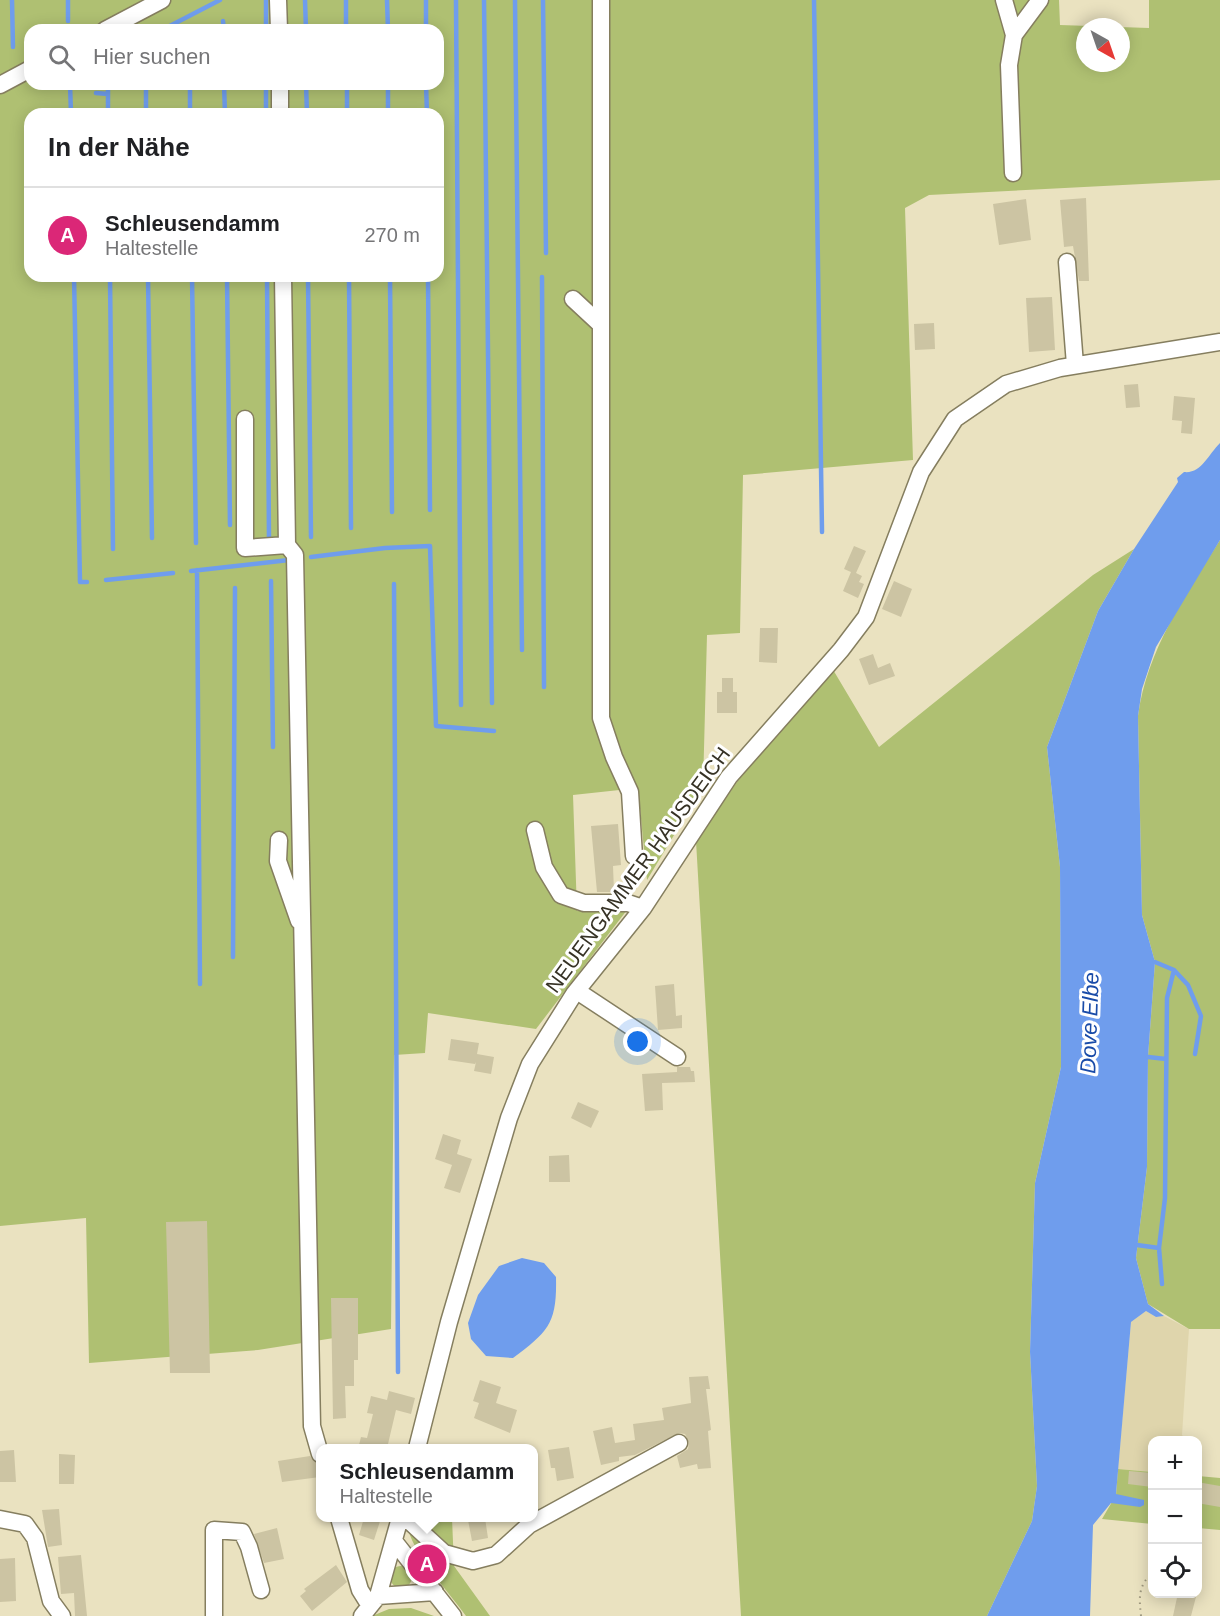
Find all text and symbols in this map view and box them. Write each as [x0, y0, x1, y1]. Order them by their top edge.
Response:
north arrow [1076, 18, 1130, 72]
search box [24, 24, 444, 90]
icon: search [45, 41, 78, 74]
text: Hier suchen [93, 44, 210, 69]
text: In der Nähe [48, 132, 190, 162]
text: Schleusendamm [105, 211, 280, 236]
text: A [60, 224, 75, 246]
text: 270 m [364, 224, 420, 246]
text: Haltestelle [105, 237, 198, 259]
street label: NEUENGAMMER HAUSDEICH [541, 743, 734, 997]
water label: Dove Elbe [1075, 972, 1104, 1074]
your location [623, 1027, 652, 1056]
map controls [1148, 1436, 1202, 1598]
button: + [1148, 1436, 1202, 1490]
popup [316, 1444, 538, 1522]
text: Schleusendamm [340, 1459, 514, 1484]
text: Haltestelle [340, 1485, 433, 1507]
button: − [1148, 1490, 1202, 1544]
pin: A [408, 1542, 446, 1586]
button: locate [1148, 1544, 1202, 1598]

